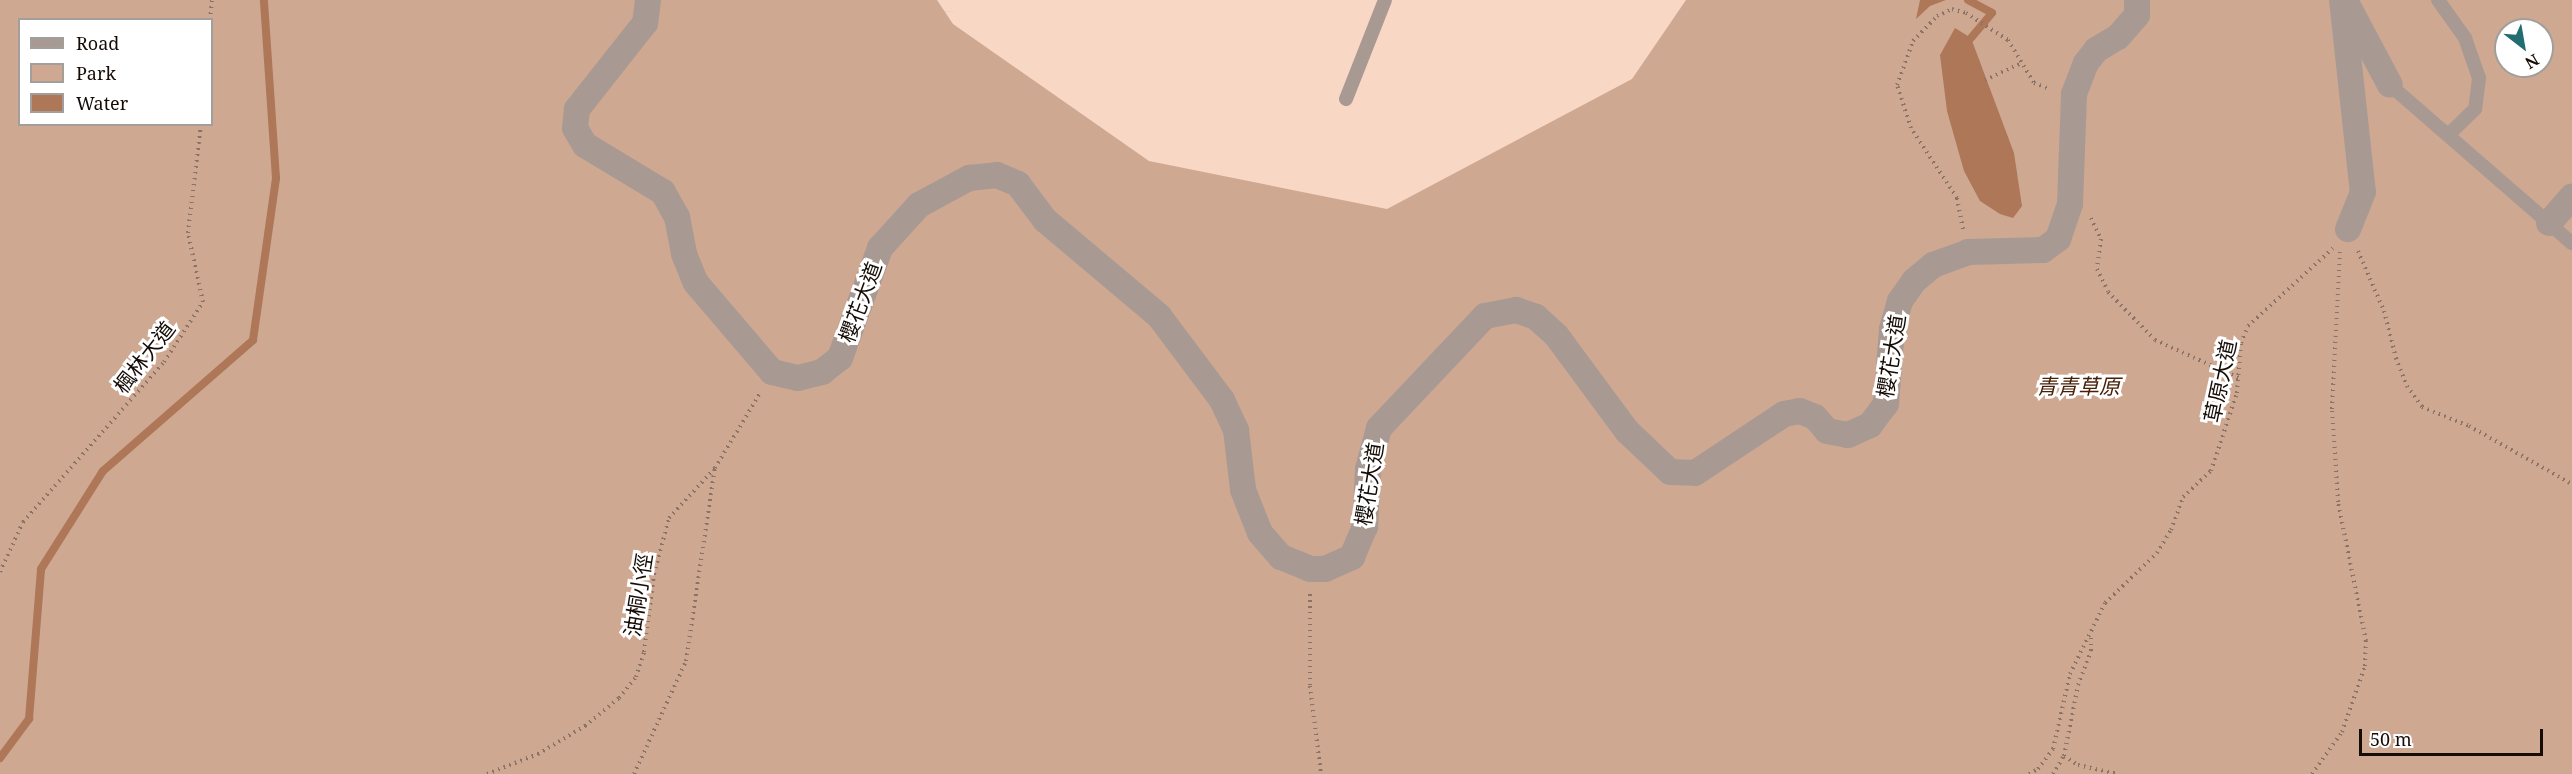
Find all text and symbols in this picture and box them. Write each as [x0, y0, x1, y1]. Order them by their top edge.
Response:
legend [18, 18, 213, 126]
north arrow [2494, 18, 2554, 78]
text: Road [76, 31, 119, 55]
text: N [2521, 49, 2543, 74]
text: Park [76, 61, 116, 85]
text: Water [76, 91, 128, 115]
street label: 櫻花大道 [834, 258, 886, 346]
street label: 櫻花大道 [1872, 313, 1910, 399]
street label: 楓林大道 [108, 316, 180, 398]
street label: 草原大道 [2199, 337, 2241, 425]
park label: 青青草原 [2036, 373, 2120, 399]
street label: 櫻花大道 [1350, 441, 1388, 527]
street label: 油桐小徑 [619, 552, 657, 638]
scale bar [2362, 717, 2546, 755]
text: 50 m [2370, 727, 2412, 751]

